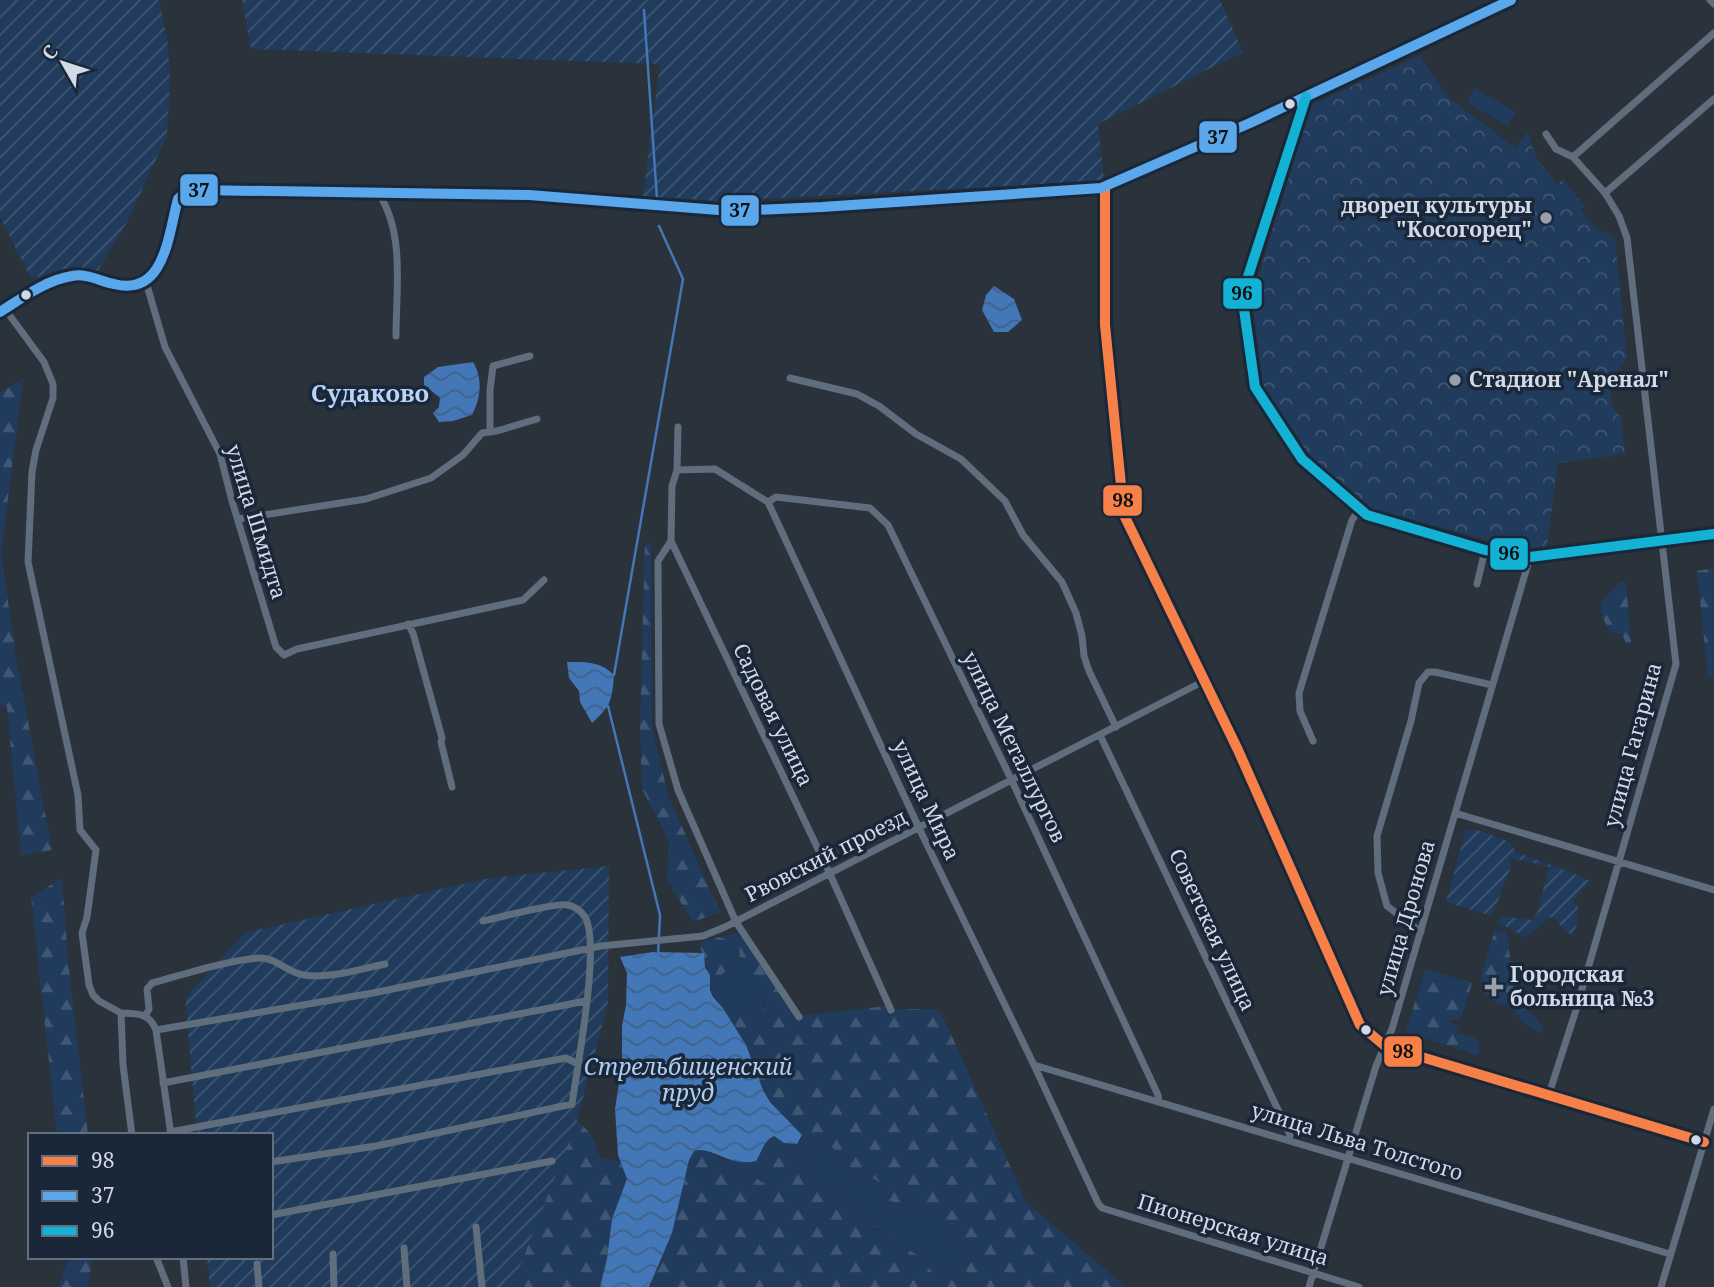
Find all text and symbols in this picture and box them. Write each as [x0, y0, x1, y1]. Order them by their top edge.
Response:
north arrow [28, 28, 98, 98]
text: С [36, 39, 64, 65]
unlabelled marker [1283, 97, 1297, 111]
line badge: 37 [1198, 120, 1238, 154]
text: 37 [1207, 124, 1229, 150]
line badge: 37 [179, 173, 219, 207]
text: 37 [188, 177, 210, 203]
place label: дворец культуры "Косогорец" [1341, 191, 1533, 243]
line badge: 37 [720, 194, 760, 227]
text: 37 [729, 197, 751, 223]
marker: дворец культуры "Косогорец" [1538, 210, 1554, 226]
line badge: 96 [1222, 277, 1263, 310]
text: 96 [1231, 280, 1253, 306]
unlabelled marker [19, 288, 33, 302]
place label: Стадион "Аренал" [1469, 365, 1669, 393]
marker: Стадион "Аренал" [1447, 372, 1463, 388]
district label: Судаково [311, 376, 429, 409]
street label: улица Шмидта [220, 441, 294, 602]
line badge: 98 [1102, 484, 1143, 517]
text: 98 [1112, 487, 1134, 513]
line badge: 96 [1489, 537, 1529, 571]
text: 96 [1498, 540, 1520, 566]
street label: Садовая улица [727, 638, 821, 791]
street label: улица Металлургов [956, 646, 1073, 847]
street label: улица Гагарина [1597, 659, 1668, 830]
street label: улица Мира [887, 735, 967, 864]
street label: Рвовский проезд [740, 802, 911, 908]
street label: улица Дронова [1369, 836, 1441, 999]
street label: Советская улица [1163, 844, 1263, 1015]
place label: Городская больница №3 [1510, 960, 1654, 1012]
marker: Городская больница №3 [1484, 977, 1504, 997]
unlabelled marker [1359, 1023, 1373, 1037]
line badge: 98 [1383, 1035, 1423, 1068]
text: 98 [1392, 1038, 1414, 1064]
water label: Стрельбищенский пруд [584, 1050, 793, 1108]
street label: улица Льва Толстого [1248, 1096, 1466, 1187]
legend [28, 1133, 273, 1259]
unlabelled marker [1689, 1133, 1703, 1147]
text: 98 [91, 1146, 114, 1174]
text: 37 [91, 1181, 114, 1209]
street label: Пионерская улица [1134, 1187, 1332, 1271]
text: 96 [91, 1216, 114, 1244]

